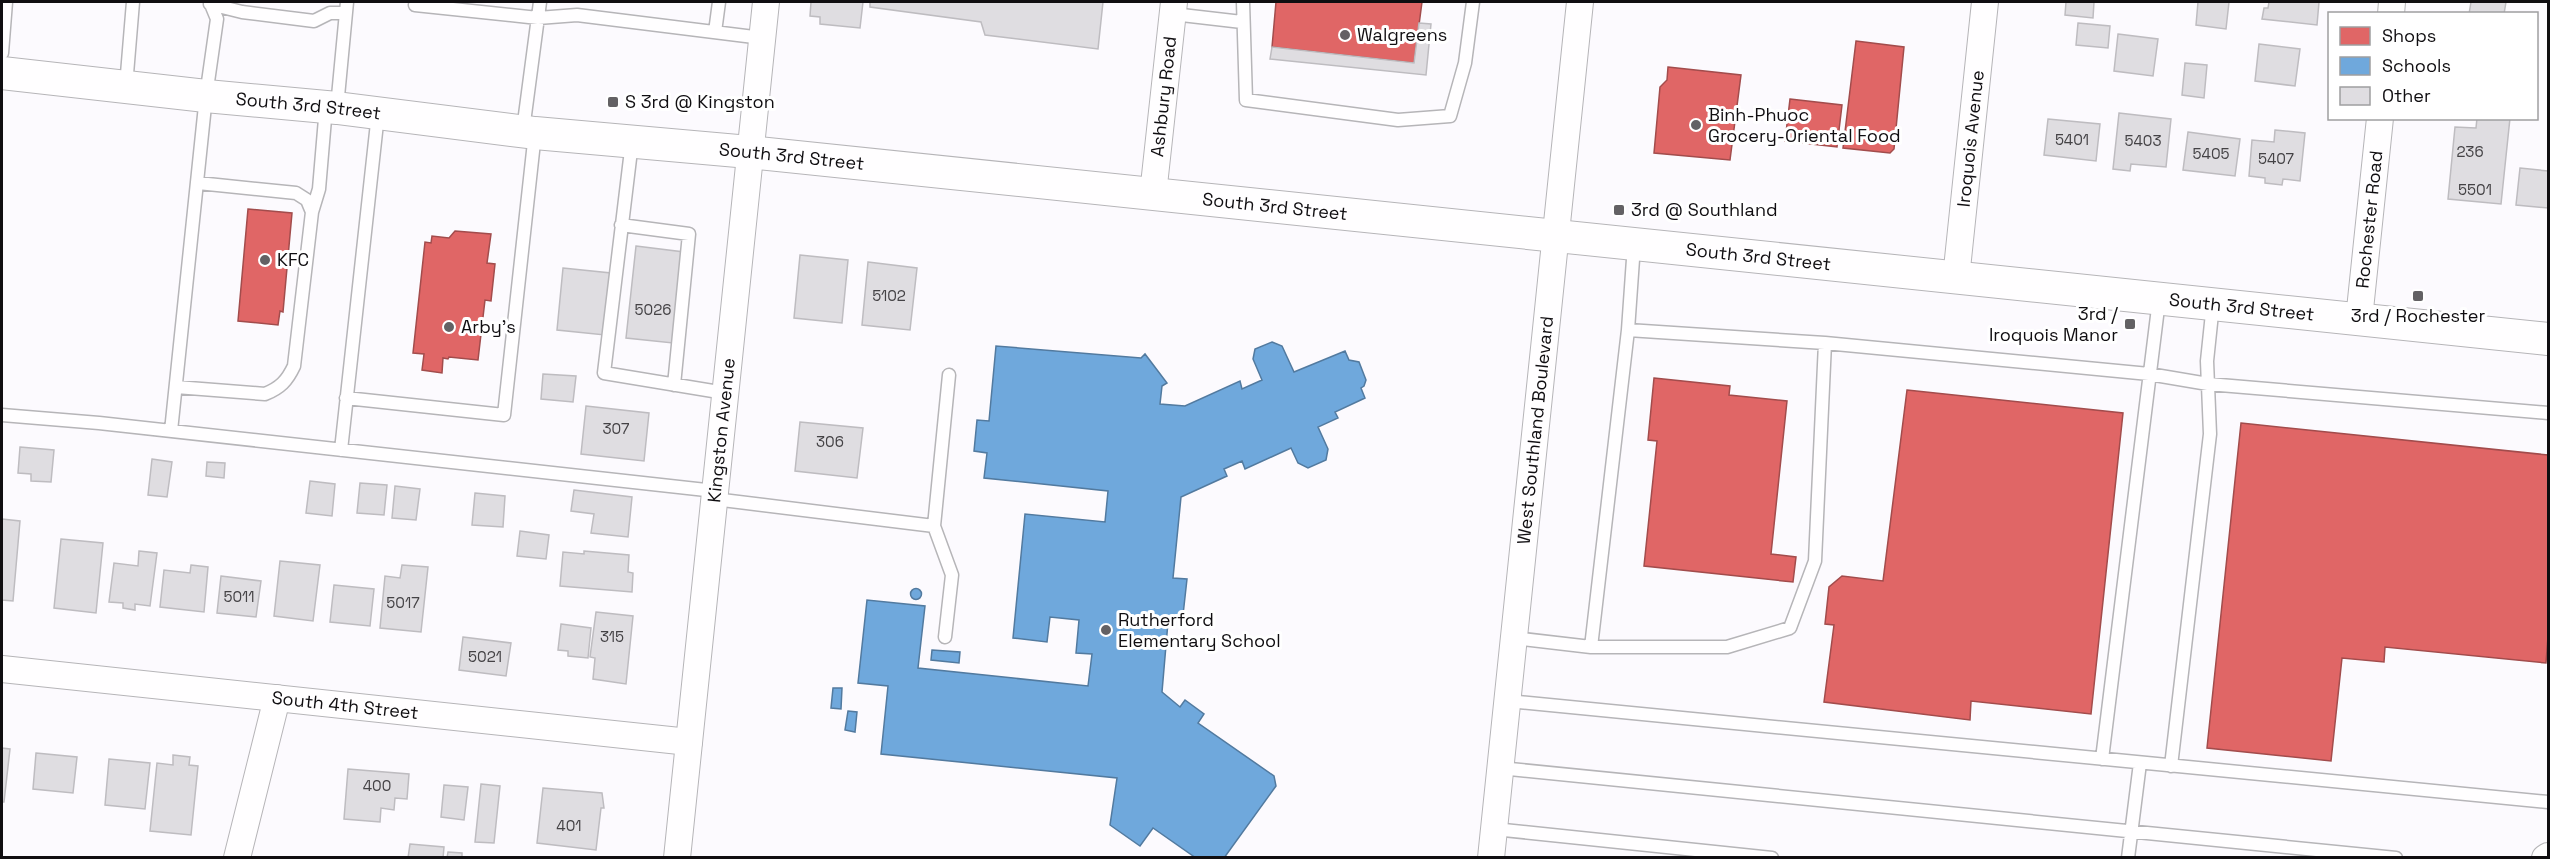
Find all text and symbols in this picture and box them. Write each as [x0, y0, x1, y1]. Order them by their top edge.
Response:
legend [2328, 12, 2538, 120]
place label: Walgreens [1357, 23, 1447, 46]
text: Shops [2382, 24, 2436, 47]
marker: Walgreens [1338, 28, 1352, 42]
street label: Ashbury Road [1145, 35, 1181, 158]
text: Schools [2382, 54, 2451, 77]
street label: Iroquois Avenue [1952, 69, 1989, 208]
text: Other [2382, 84, 2431, 107]
street label: South 3rd Street [235, 87, 382, 124]
place label: S 3rd @ Kingston [625, 90, 775, 113]
marker: S 3rd @ Kingston [606, 95, 620, 109]
place label: Binh-Phuoc Grocery-Oriental Food [1708, 103, 1901, 147]
marker: Binh-Phuoc Grocery-Oriental Food [1689, 118, 1703, 132]
house number: 5401 [2055, 130, 2089, 149]
house number: 5403 [2124, 131, 2162, 150]
street label: South 3rd Street [718, 137, 865, 175]
house number: 236 [2456, 142, 2484, 161]
house number: 5405 [2193, 144, 2229, 163]
house number: 5407 [2258, 149, 2294, 168]
street label: Rochester Road [2350, 149, 2388, 290]
house number: 5501 [2458, 180, 2492, 199]
street label: South 3rd Street [1201, 187, 1349, 225]
place label: 3rd @ Southland [1631, 198, 1778, 221]
marker: 3rd @ Southland [1612, 203, 1626, 217]
street label: South 3rd Street [1685, 237, 1832, 275]
place label: KFC [277, 248, 309, 271]
marker: KFC [258, 253, 272, 267]
house number: 5102 [872, 286, 906, 305]
street label: South 3rd Street [2168, 288, 2315, 326]
marker: 3rd / Rochester [2411, 289, 2425, 303]
house number: 5026 [635, 300, 671, 319]
place label: 3rd / Iroquois Manor [1989, 302, 2118, 346]
place label: 3rd / Rochester [2351, 304, 2485, 327]
place label: Arby's [461, 315, 516, 338]
street label: West Southland Boulevard [1512, 315, 1558, 546]
marker: 3rd / Iroquois Manor [2123, 317, 2137, 331]
marker: Arby's [442, 320, 456, 334]
street label: Kingston Avenue [702, 357, 740, 504]
house number: 307 [603, 419, 629, 438]
house number: 306 [816, 432, 844, 451]
house number: 5011 [223, 587, 255, 606]
house number: 5017 [386, 593, 420, 612]
place label: Rutherford Elementary School [1118, 608, 1281, 652]
marker: Rutherford Elementary School [1099, 623, 1113, 637]
house number: 315 [600, 627, 624, 646]
house number: 5021 [468, 647, 502, 666]
street label: South 4th Street [271, 686, 420, 724]
house number: 400 [363, 776, 391, 795]
house number: 401 [556, 816, 582, 835]

